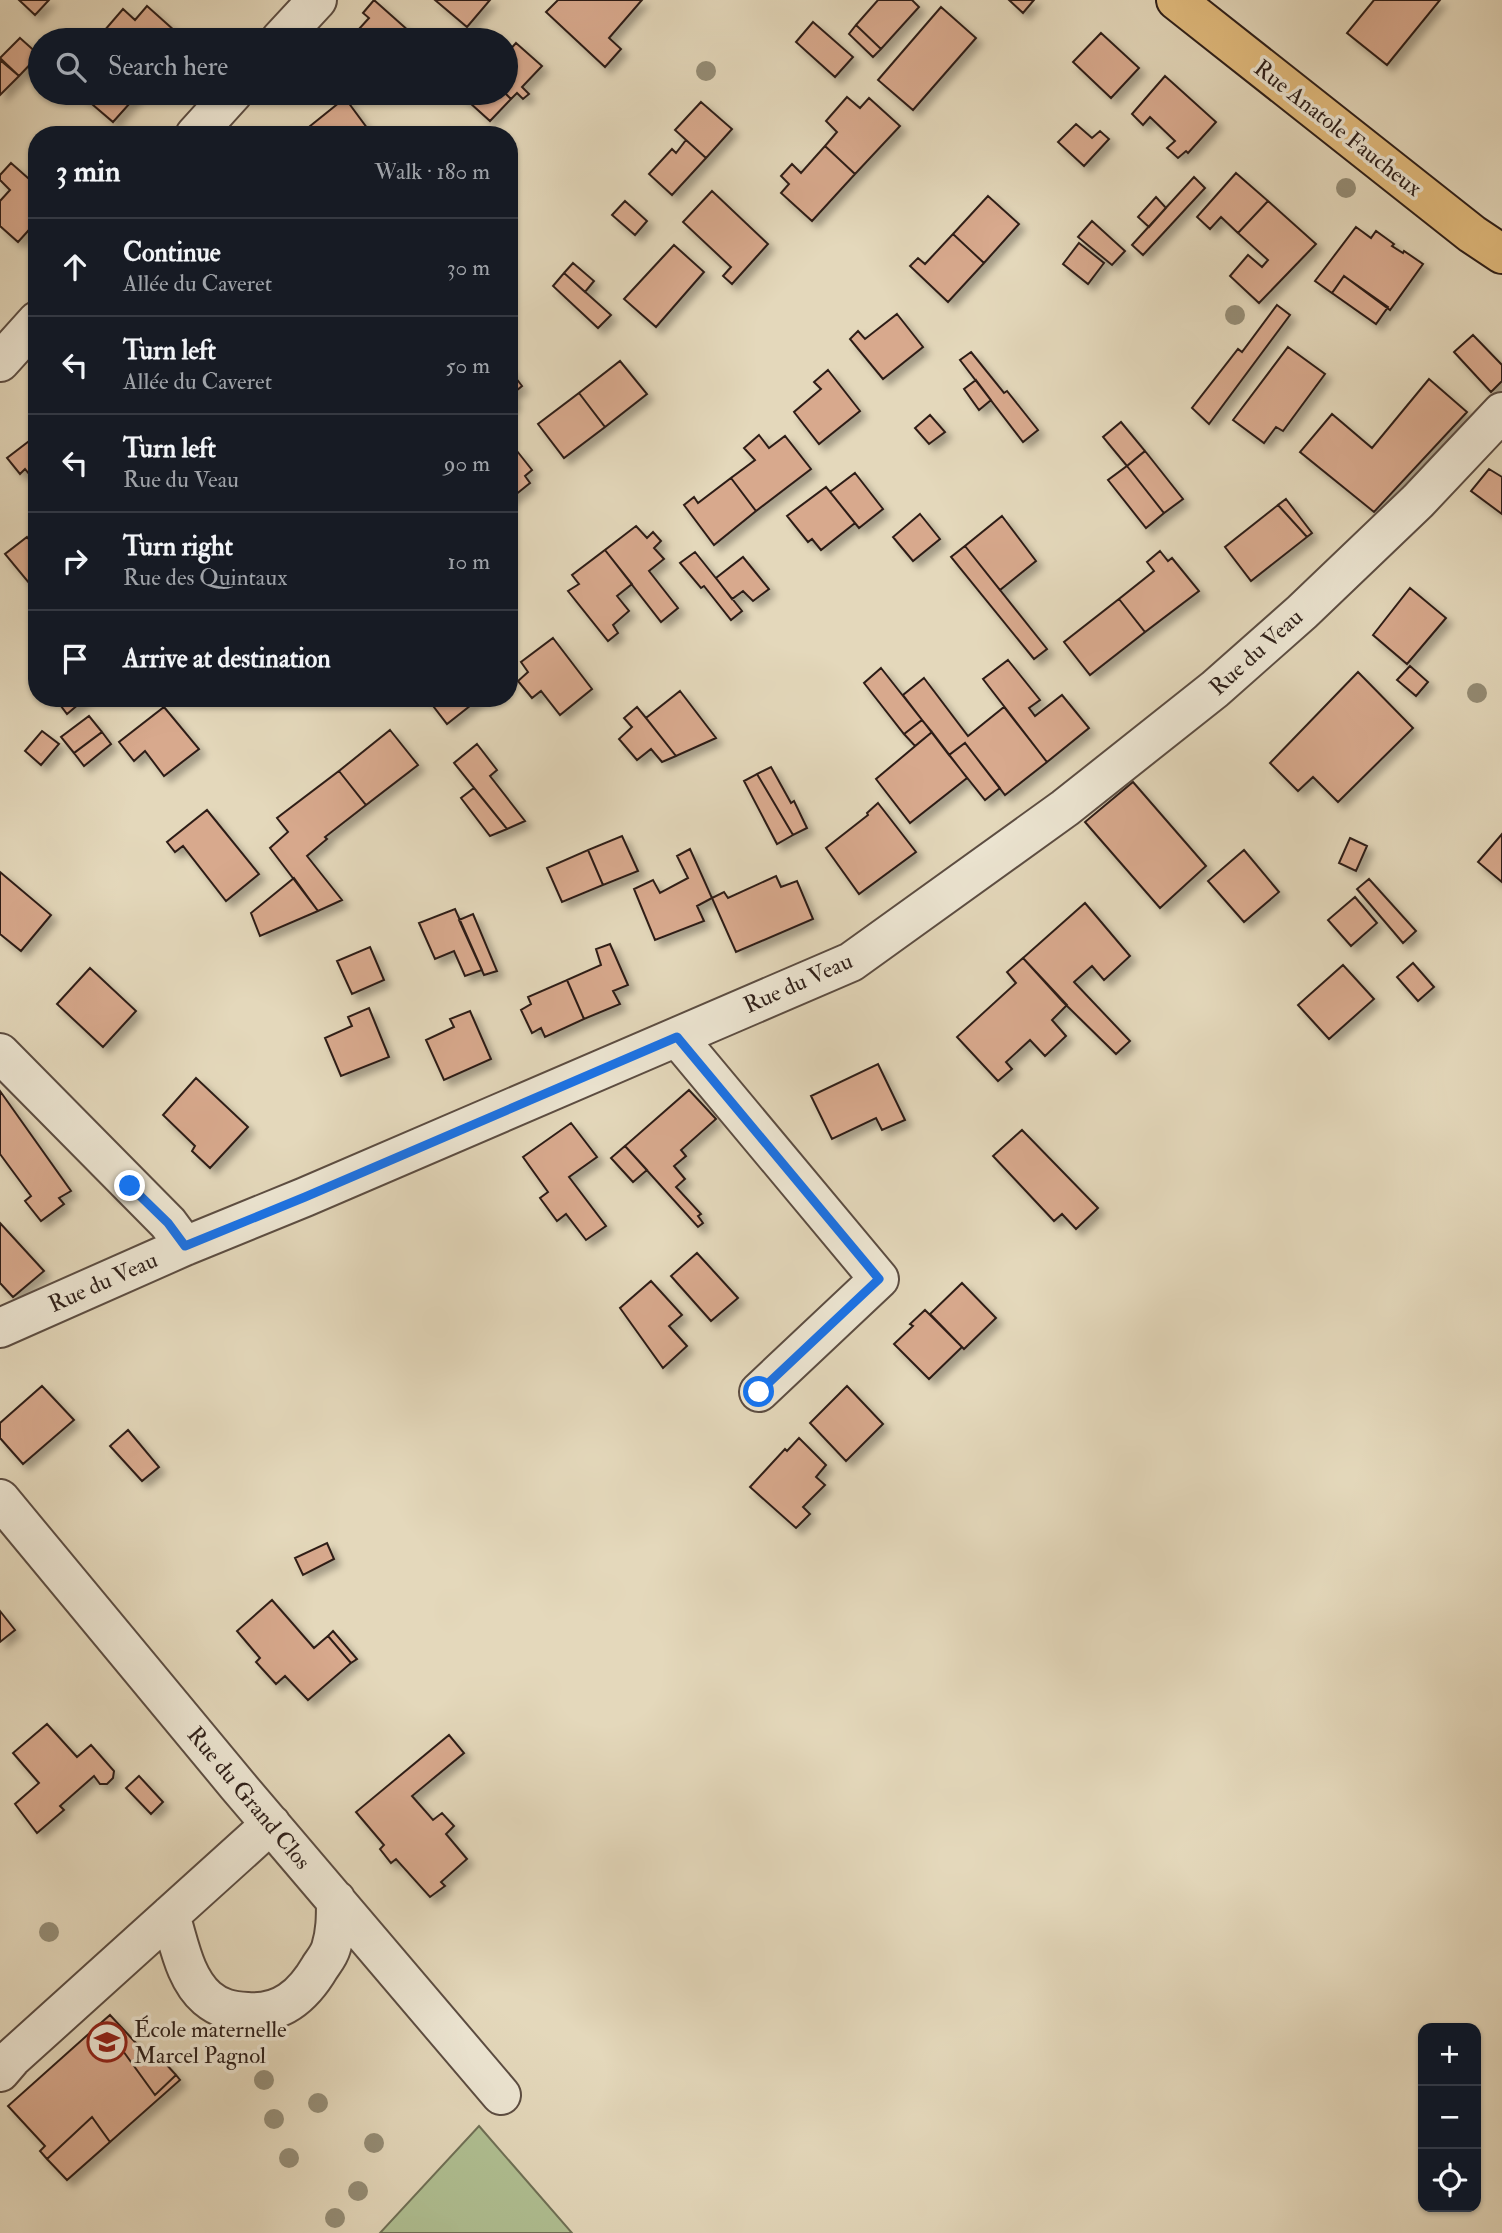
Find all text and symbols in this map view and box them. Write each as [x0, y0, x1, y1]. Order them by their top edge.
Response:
search box [28, 28, 518, 105]
icon: search [52, 48, 90, 86]
text: Search here [108, 51, 228, 83]
street label: Rue Anatole Faucheux [1248, 53, 1428, 203]
text: 3 min [56, 153, 121, 190]
text: Walk · 180 m [375, 157, 490, 186]
text: Continue [123, 237, 221, 269]
icon: ahead [56, 248, 94, 286]
text: 30 m [447, 253, 490, 282]
text: Allée du Caveret [123, 269, 272, 298]
text: Turn left [123, 335, 216, 367]
icon: left [56, 346, 94, 384]
text: 50 m [446, 351, 490, 380]
text: Allée du Caveret [123, 367, 272, 396]
text: Turn left [123, 433, 216, 465]
icon: left [56, 444, 94, 482]
text: 90 m [444, 449, 490, 478]
text: Rue du Veau [123, 465, 239, 494]
text: Turn right [123, 531, 233, 563]
icon: right [56, 542, 94, 580]
text: 10 m [447, 547, 490, 576]
text: Rue des Quintaux [123, 563, 287, 592]
street label: Rue du Veau [1203, 602, 1309, 702]
icon: arrive [56, 640, 94, 678]
text: Arrive at destination [123, 643, 331, 675]
street label: Rue du Veau [739, 946, 857, 1020]
route end [114, 1170, 145, 1201]
street label: Rue du Veau [44, 1245, 162, 1319]
route start [743, 1376, 774, 1407]
street label: Rue du Grand Clos [181, 1721, 317, 1875]
place label: École maternelle Marcel Pagnol [134, 2015, 287, 2070]
school or university icon: École maternelle Marcel Pagnol [86, 2021, 128, 2063]
map controls [1418, 2023, 1481, 2212]
button: + [1418, 2023, 1481, 2086]
button: − [1418, 2086, 1481, 2149]
button: locate [1418, 2149, 1481, 2212]

